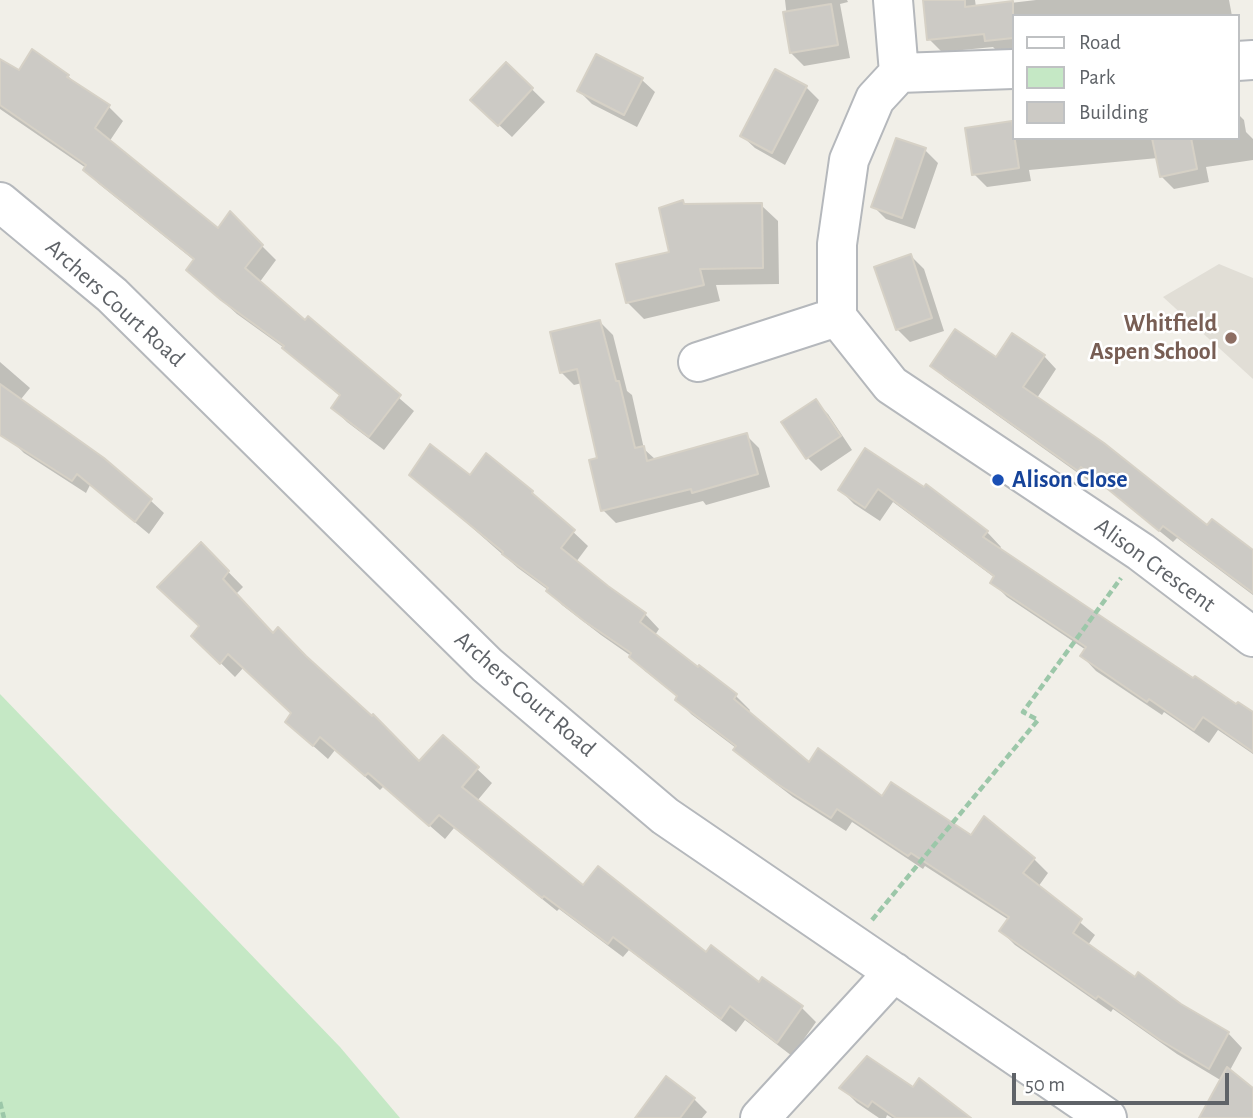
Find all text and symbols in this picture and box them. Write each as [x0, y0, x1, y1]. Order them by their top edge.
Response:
legend [1012, 14, 1239, 140]
text: Road [1079, 32, 1121, 53]
text: Park [1079, 67, 1115, 88]
text: Building [1079, 102, 1148, 123]
street label: Archers Court Road [39, 233, 191, 373]
place label: Whitfield Aspen School [1090, 310, 1217, 366]
marker: Whitfield Aspen School [1223, 330, 1239, 346]
place label: Alison Close [1012, 466, 1128, 494]
marker: Alison Close [990, 472, 1006, 488]
street label: Alison Crescent [1089, 512, 1221, 618]
street label: Archers Court Road [449, 625, 601, 763]
scale bar [1015, 1058, 1232, 1102]
text: 50 m [1025, 1074, 1065, 1095]

